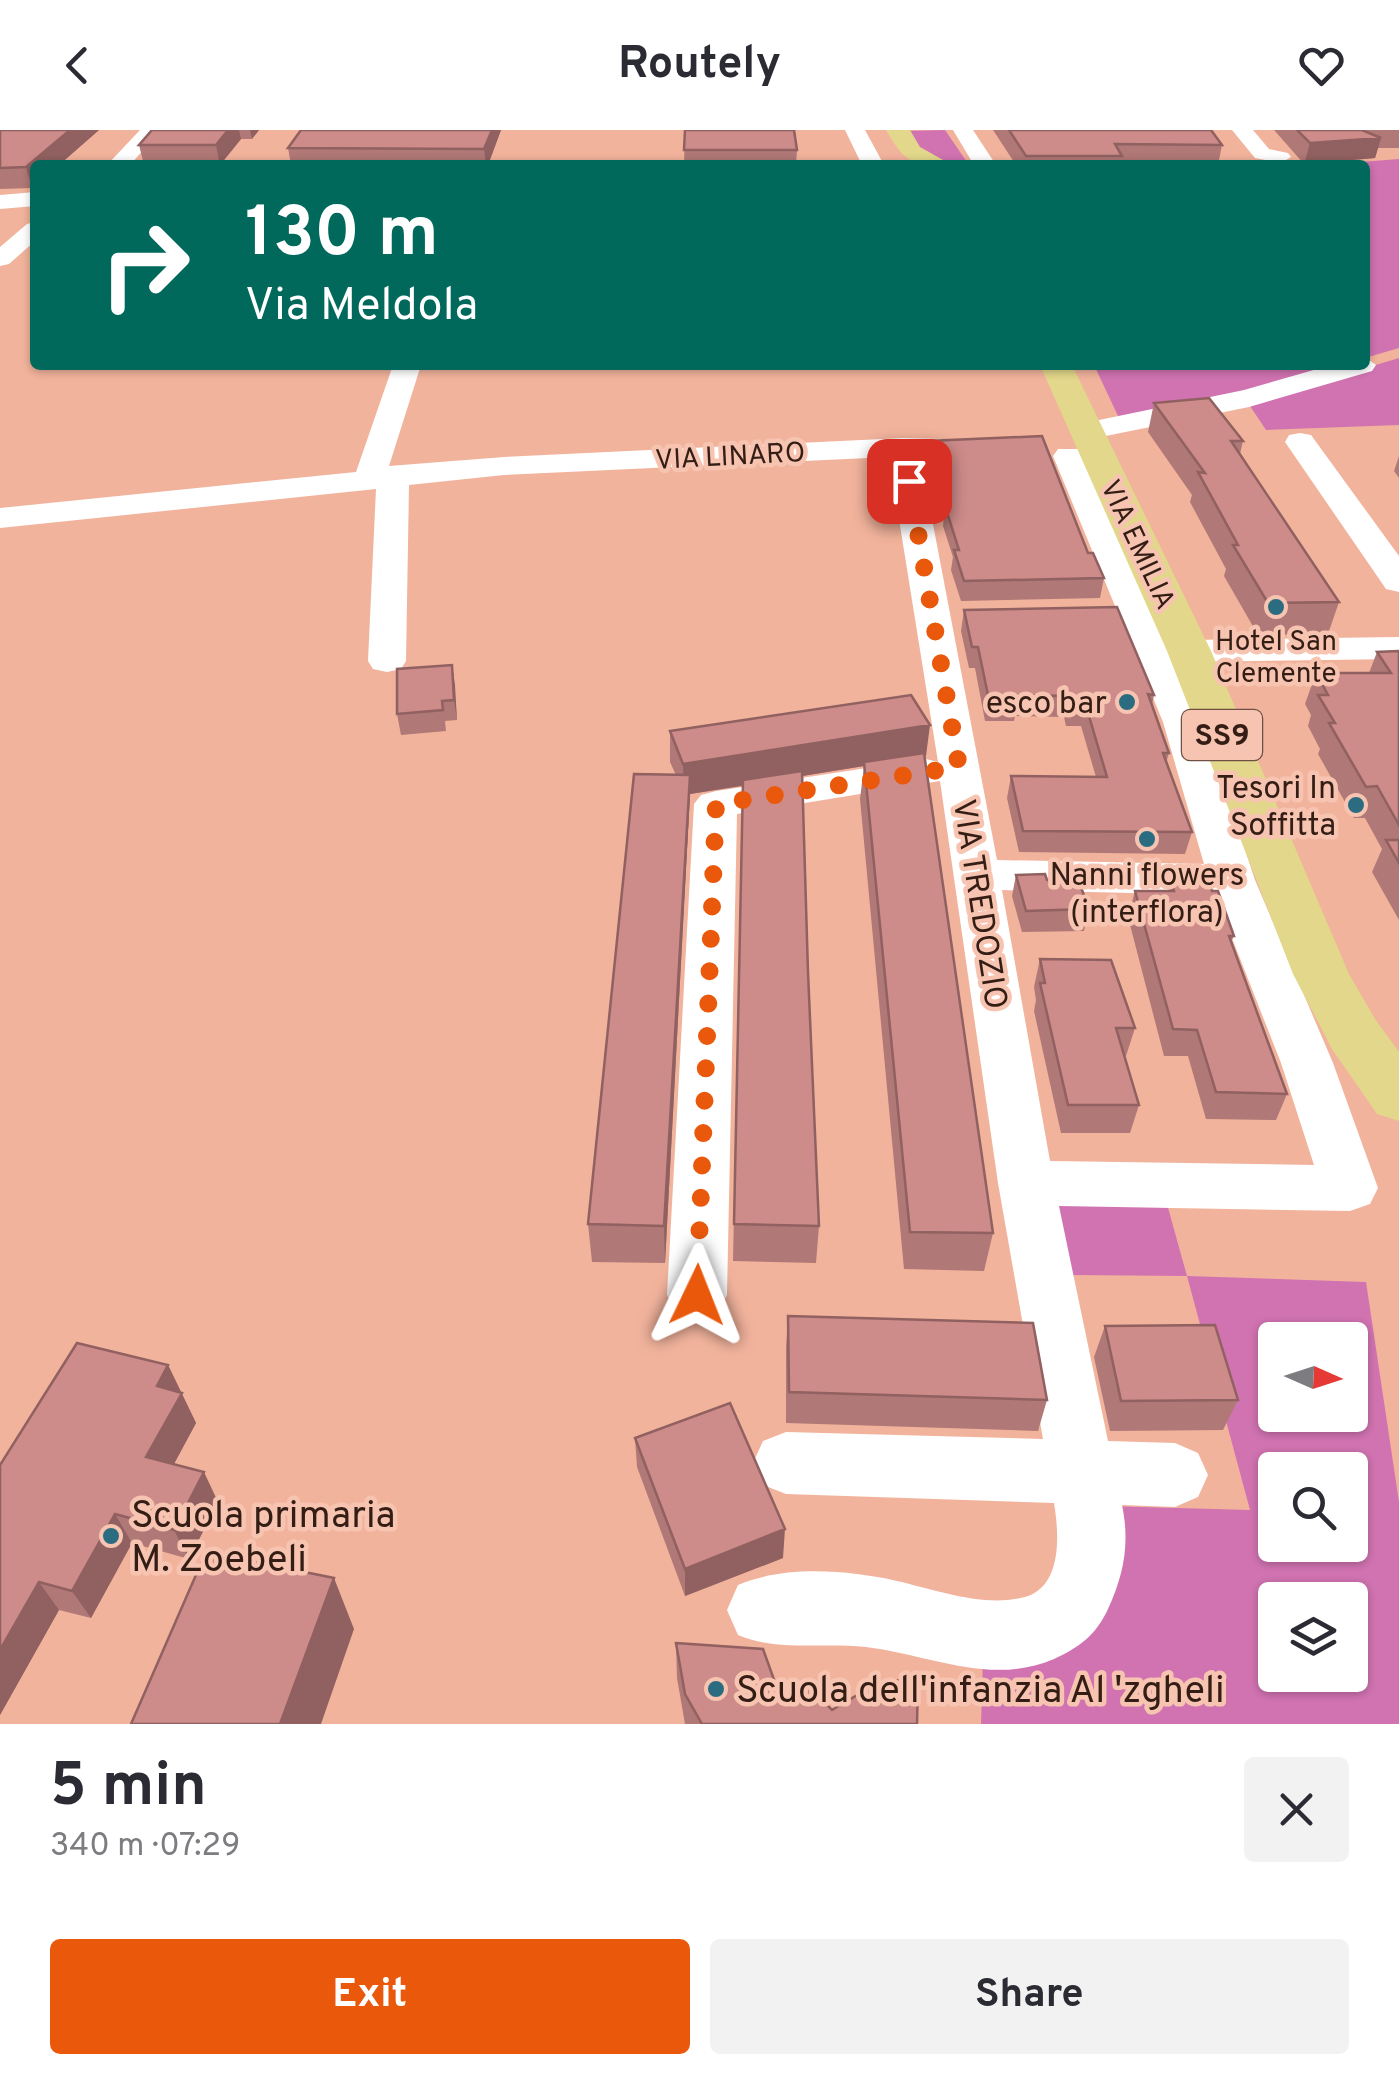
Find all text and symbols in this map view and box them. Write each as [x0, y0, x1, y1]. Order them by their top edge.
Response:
text: Routely [618, 37, 781, 94]
icon: back [50, 38, 105, 93]
icon: heart [1294, 38, 1349, 93]
text: 130 m [245, 192, 439, 281]
icon: right [80, 200, 210, 330]
text: Via Meldola [245, 279, 478, 336]
street label: VIA LINARO [654, 436, 806, 480]
pin [867, 439, 952, 524]
icon: arrive [882, 454, 937, 509]
street label: VIA EMILIA [1091, 475, 1182, 616]
marker: Hotel San Clemente [1265, 596, 1287, 618]
place label: Hotel San Clemente [1215, 625, 1337, 693]
place label: esco bar [986, 685, 1107, 725]
marker: esco bar [1116, 691, 1138, 713]
road number: SS9 [1182, 710, 1262, 760]
place label: Tesori In Soffitta [1216, 770, 1336, 847]
marker: Tesori In Soffitta [1345, 794, 1367, 816]
street label: VIA TREDOZIO [942, 797, 1014, 1012]
marker: Nanni flowers (interflora) [1136, 828, 1158, 850]
place label: Nanni flowers (interflora) [1050, 857, 1244, 934]
position arrow [645, 1243, 749, 1347]
north arrow [1258, 1322, 1368, 1432]
map controls [1258, 1322, 1368, 1692]
button: search [1258, 1452, 1368, 1562]
place label: Scuola primaria M. Zoebeli [131, 1493, 396, 1586]
marker: Scuola primaria M. Zoebeli [100, 1525, 122, 1547]
button: layers [1258, 1582, 1368, 1692]
place label: Scuola dell'infanzia Al 'zgheli [736, 1668, 1225, 1717]
marker: Scuola dell'infanzia Al 'zgheli [705, 1678, 727, 1700]
text: 5 min [50, 1751, 207, 1827]
button: close [1244, 1757, 1349, 1862]
text: 340 m · 07:29 [50, 1827, 240, 1867]
button: Exit [50, 1939, 690, 2054]
button: Share [710, 1939, 1349, 2054]

